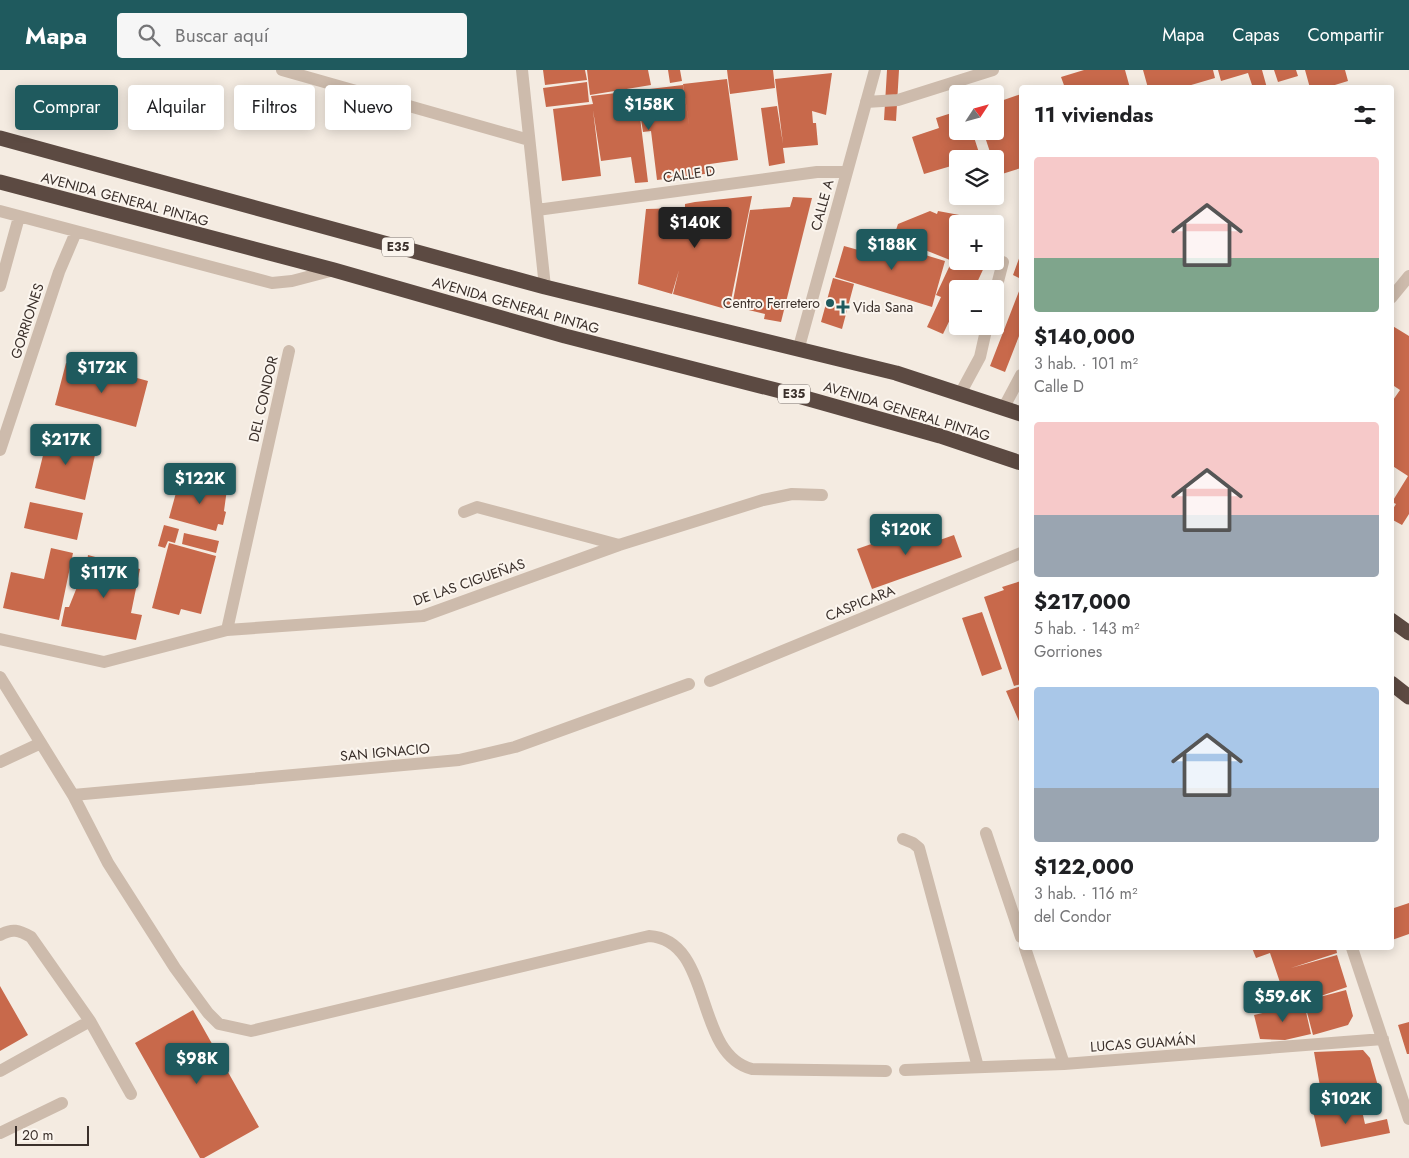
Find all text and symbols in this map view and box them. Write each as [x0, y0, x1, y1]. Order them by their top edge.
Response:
search box [117, 13, 467, 58]
text: Mapa [25, 18, 87, 53]
icon: search [135, 21, 163, 49]
text: Buscar aquí [175, 22, 269, 49]
text: Mapa [1162, 22, 1204, 48]
text: Capas [1232, 22, 1280, 48]
text: Compartir [1308, 22, 1384, 48]
chip: Comprar [15, 85, 118, 130]
chip: Alquilar [128, 85, 224, 130]
chip: Filtros [234, 85, 315, 130]
chip: Nuevo [325, 85, 411, 130]
north arrow [949, 85, 1004, 140]
map controls [949, 85, 1004, 335]
pin: $158K [614, 88, 684, 131]
text: $158K [624, 93, 674, 116]
text: 11 viviendas [1034, 100, 1153, 130]
icon: filters [1351, 101, 1379, 129]
button: layers [949, 150, 1004, 205]
street label: CALLE D [662, 160, 716, 188]
street label: AVENIDA GENERAL PINTAG [39, 167, 211, 231]
street label: CALLE A [806, 176, 839, 233]
icon: home [1162, 190, 1252, 280]
pin: $140K [660, 206, 730, 249]
text: $140K [669, 211, 721, 234]
button: + [949, 215, 1004, 270]
pin: $188K [857, 228, 927, 271]
text: $188K [867, 233, 917, 256]
road number: E35 [382, 238, 414, 256]
street label: AVENIDA GENERAL PINTAG [430, 272, 602, 338]
street label: GORRIONES [5, 280, 49, 361]
button: − [949, 280, 1004, 335]
place label: Centro Ferretero [723, 293, 820, 313]
marker: Centro Ferretero [824, 297, 836, 309]
place label: Vida Sana [853, 297, 913, 317]
marker: Vida Sana [837, 301, 849, 313]
text: $140,000 [1034, 322, 1135, 352]
pin: $172K [67, 352, 137, 394]
text: 3 hab. · 101 m² [1034, 352, 1138, 375]
street label: DEL CONDOR [243, 354, 283, 444]
text: $172K [77, 356, 127, 379]
text: Calle D [1034, 375, 1084, 398]
street label: AVENIDA GENERAL PINTAG [821, 376, 993, 446]
road number: E35 [778, 384, 810, 404]
pin: $217K [31, 424, 101, 466]
text: $217K [41, 428, 91, 451]
icon: home [1162, 455, 1252, 545]
pin: $122K [165, 462, 235, 505]
text: $122K [175, 467, 225, 490]
pin: $120K [871, 514, 941, 556]
text: $120K [881, 518, 931, 541]
street label: DE LAS CIGUEÑAS [410, 553, 528, 611]
pin: $117K [69, 556, 139, 599]
text: $117K [80, 561, 128, 584]
street label: CASPICARA [822, 580, 898, 626]
text: $217,000 [1034, 587, 1131, 617]
text: 5 hab. · 143 m² [1034, 617, 1140, 640]
text: Gorriones [1034, 640, 1102, 663]
icon: home [1162, 720, 1252, 810]
street label: SAN IGNACIO [339, 738, 431, 766]
text: $122,000 [1034, 852, 1134, 882]
text: 3 hab. · 116 m² [1034, 882, 1138, 905]
text: del Condor [1034, 905, 1111, 928]
pin: $59.6K [1242, 980, 1324, 1023]
text: $59.6K [1255, 985, 1311, 1008]
street label: LUCAS GUAMÁN [1090, 1029, 1196, 1057]
pin: $98K [167, 1042, 227, 1085]
text: $98K [176, 1047, 218, 1070]
pin: $102K [1311, 1082, 1381, 1125]
text: $102K [1321, 1087, 1371, 1110]
scale bar [15, 1123, 89, 1146]
text: 20 m [22, 1125, 54, 1145]

